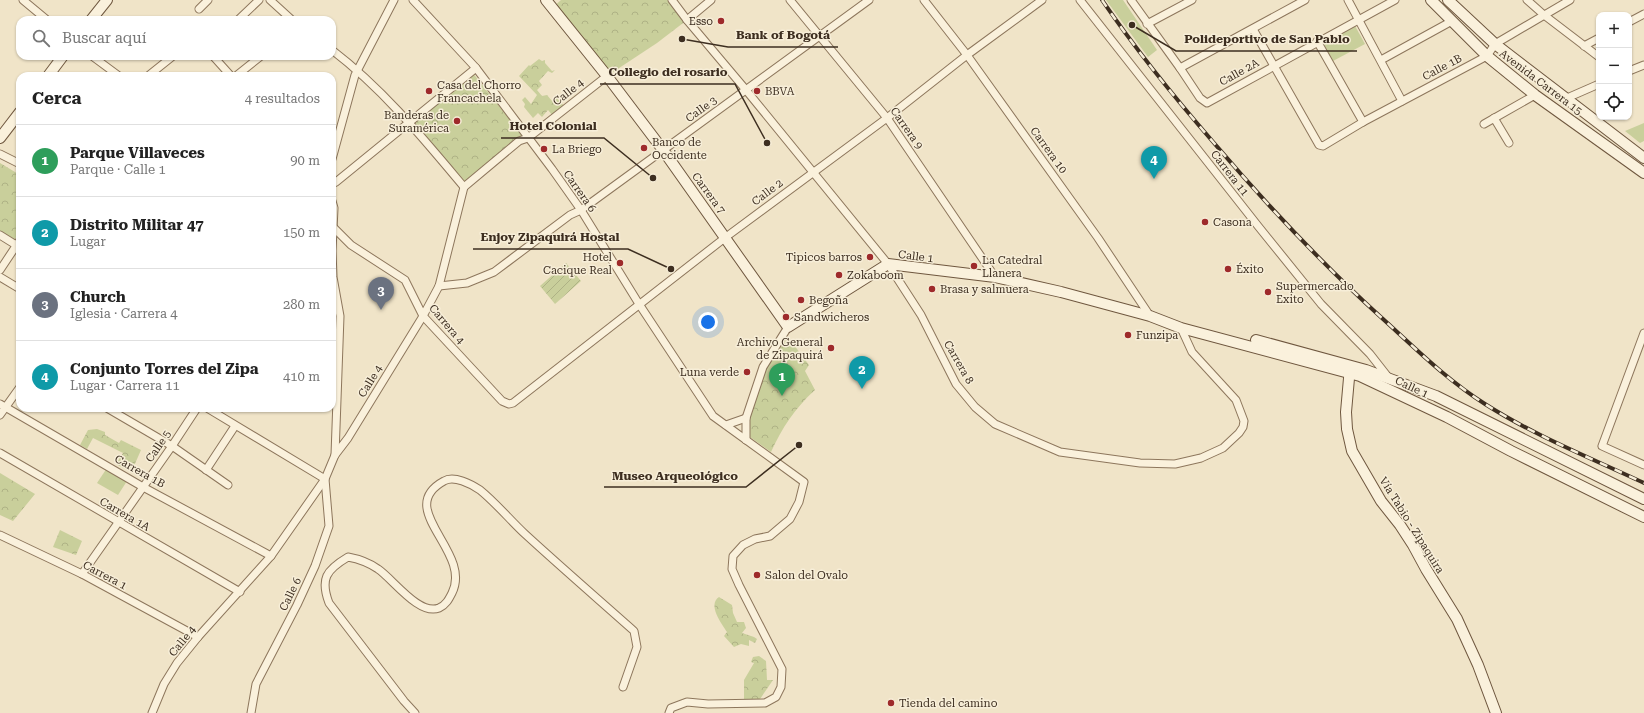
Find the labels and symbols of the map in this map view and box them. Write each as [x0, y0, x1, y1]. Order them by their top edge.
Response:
place label: Esso [689, 15, 713, 28]
marker: Esso [716, 16, 726, 26]
callout: Bank of Bogotá [728, 23, 838, 47]
callout: Polideportivo de San Pablo [1176, 27, 1357, 51]
text: Bank of Bogotá [736, 28, 830, 42]
text: Polideportivo de San Pablo [1184, 32, 1350, 46]
street label: Avenida Carrera 15 [1497, 47, 1585, 118]
street label: Calle 1B [1420, 52, 1464, 83]
street label: Calle 2A [1217, 56, 1262, 89]
callout: Collegio del rosario [600, 60, 735, 84]
text: Collegio del rosario [609, 65, 728, 79]
street label: Calle 4 [550, 76, 587, 108]
place label: Casa del Chorro Francachela [437, 79, 522, 105]
place label: BBVA [765, 85, 795, 98]
marker: Casa del Chorro Francachela [424, 86, 434, 96]
marker: BBVA [752, 86, 762, 96]
street label: Calle 3 [683, 94, 720, 125]
street label: Carrera 9 [887, 105, 926, 152]
place label: Banderas de Suramérica [384, 109, 449, 135]
callout: Hotel Colonial [501, 114, 604, 138]
marker: Banderas de Suramérica [452, 116, 462, 126]
text: Hotel Colonial [509, 119, 597, 133]
street label: Carrera 10 [1027, 125, 1070, 176]
place label: Banco de Occidente [652, 136, 707, 162]
place label: La Briego [552, 143, 602, 156]
marker: Banco de Occidente [639, 143, 649, 153]
marker: La Briego [539, 144, 549, 154]
pin: 4 [1141, 146, 1167, 179]
street label: Carrera 11 [1208, 148, 1251, 199]
street label: Carrera 6 [560, 168, 599, 215]
street label: Carrera 7 [689, 170, 728, 217]
street label: Calle 2 [749, 176, 785, 208]
place label: Casona [1213, 216, 1252, 229]
marker: Casona [1200, 217, 1210, 227]
callout: Enjoy Zipaquirá Hostal [473, 225, 628, 249]
text: Enjoy Zipaquirá Hostal [481, 230, 619, 244]
street label: Calle 1 [897, 248, 934, 265]
place label: Hotel Cacique Real [543, 251, 613, 277]
place label: Tipicos barros [786, 251, 862, 264]
marker: Tipicos barros [865, 252, 875, 262]
place label: La Catedral Llanera [982, 254, 1043, 280]
marker: Hotel Cacique Real [615, 258, 625, 268]
marker: La Catedral Llanera [969, 261, 979, 271]
place label: Éxito [1236, 262, 1264, 276]
marker: Éxito [1223, 264, 1233, 274]
place label: Zokaboom [847, 269, 904, 282]
marker: Zokaboom [834, 270, 844, 280]
pin: 3 [368, 277, 394, 310]
place label: Supermercado Exito [1276, 280, 1354, 306]
place label: Brasa y salmuera [940, 283, 1029, 296]
marker: Brasa y salmuera [927, 284, 937, 294]
marker: Supermercado Exito [1263, 287, 1273, 297]
place label: Begoña [809, 294, 848, 307]
marker: Begoña [796, 295, 806, 305]
street label: Carrera 4 [426, 302, 468, 348]
place label: Sandwicheros [794, 311, 869, 324]
your location [698, 312, 718, 332]
marker: Sandwicheros [781, 312, 791, 322]
place label: Funzipa [1136, 329, 1178, 342]
marker: Funzipa [1123, 330, 1133, 340]
place label: Archivo General de Zipaquirá [737, 336, 824, 362]
street label: Carrera 8 [941, 338, 976, 386]
marker: Archivo General de Zipaquirá [826, 343, 836, 353]
pin: 2 [849, 356, 875, 389]
street label: Calle 4 [355, 362, 386, 400]
pin: 1 [769, 363, 795, 396]
place label: Luna verde [680, 366, 739, 379]
marker: Luna verde [742, 367, 752, 377]
street label: Calle 1 [1393, 374, 1431, 401]
street label: Calle 5 [143, 428, 174, 465]
street label: Carrera 1B [112, 452, 167, 491]
callout: Museo Arqueológico [604, 463, 746, 487]
text: Museo Arqueológico [612, 469, 738, 483]
street label: Vía Tabio - Zipaquira [1377, 475, 1447, 576]
street label: Carrera 1A [97, 495, 152, 534]
street label: Carrera 1 [80, 558, 129, 592]
place label: Salon del Ovalo [765, 569, 848, 582]
marker: Salon del Ovalo [752, 570, 762, 580]
street label: Calle 6 [277, 575, 304, 613]
street label: Calle 4 [166, 623, 199, 659]
place label: Tienda del camino [899, 697, 998, 710]
marker: Tienda del camino [886, 698, 896, 708]

